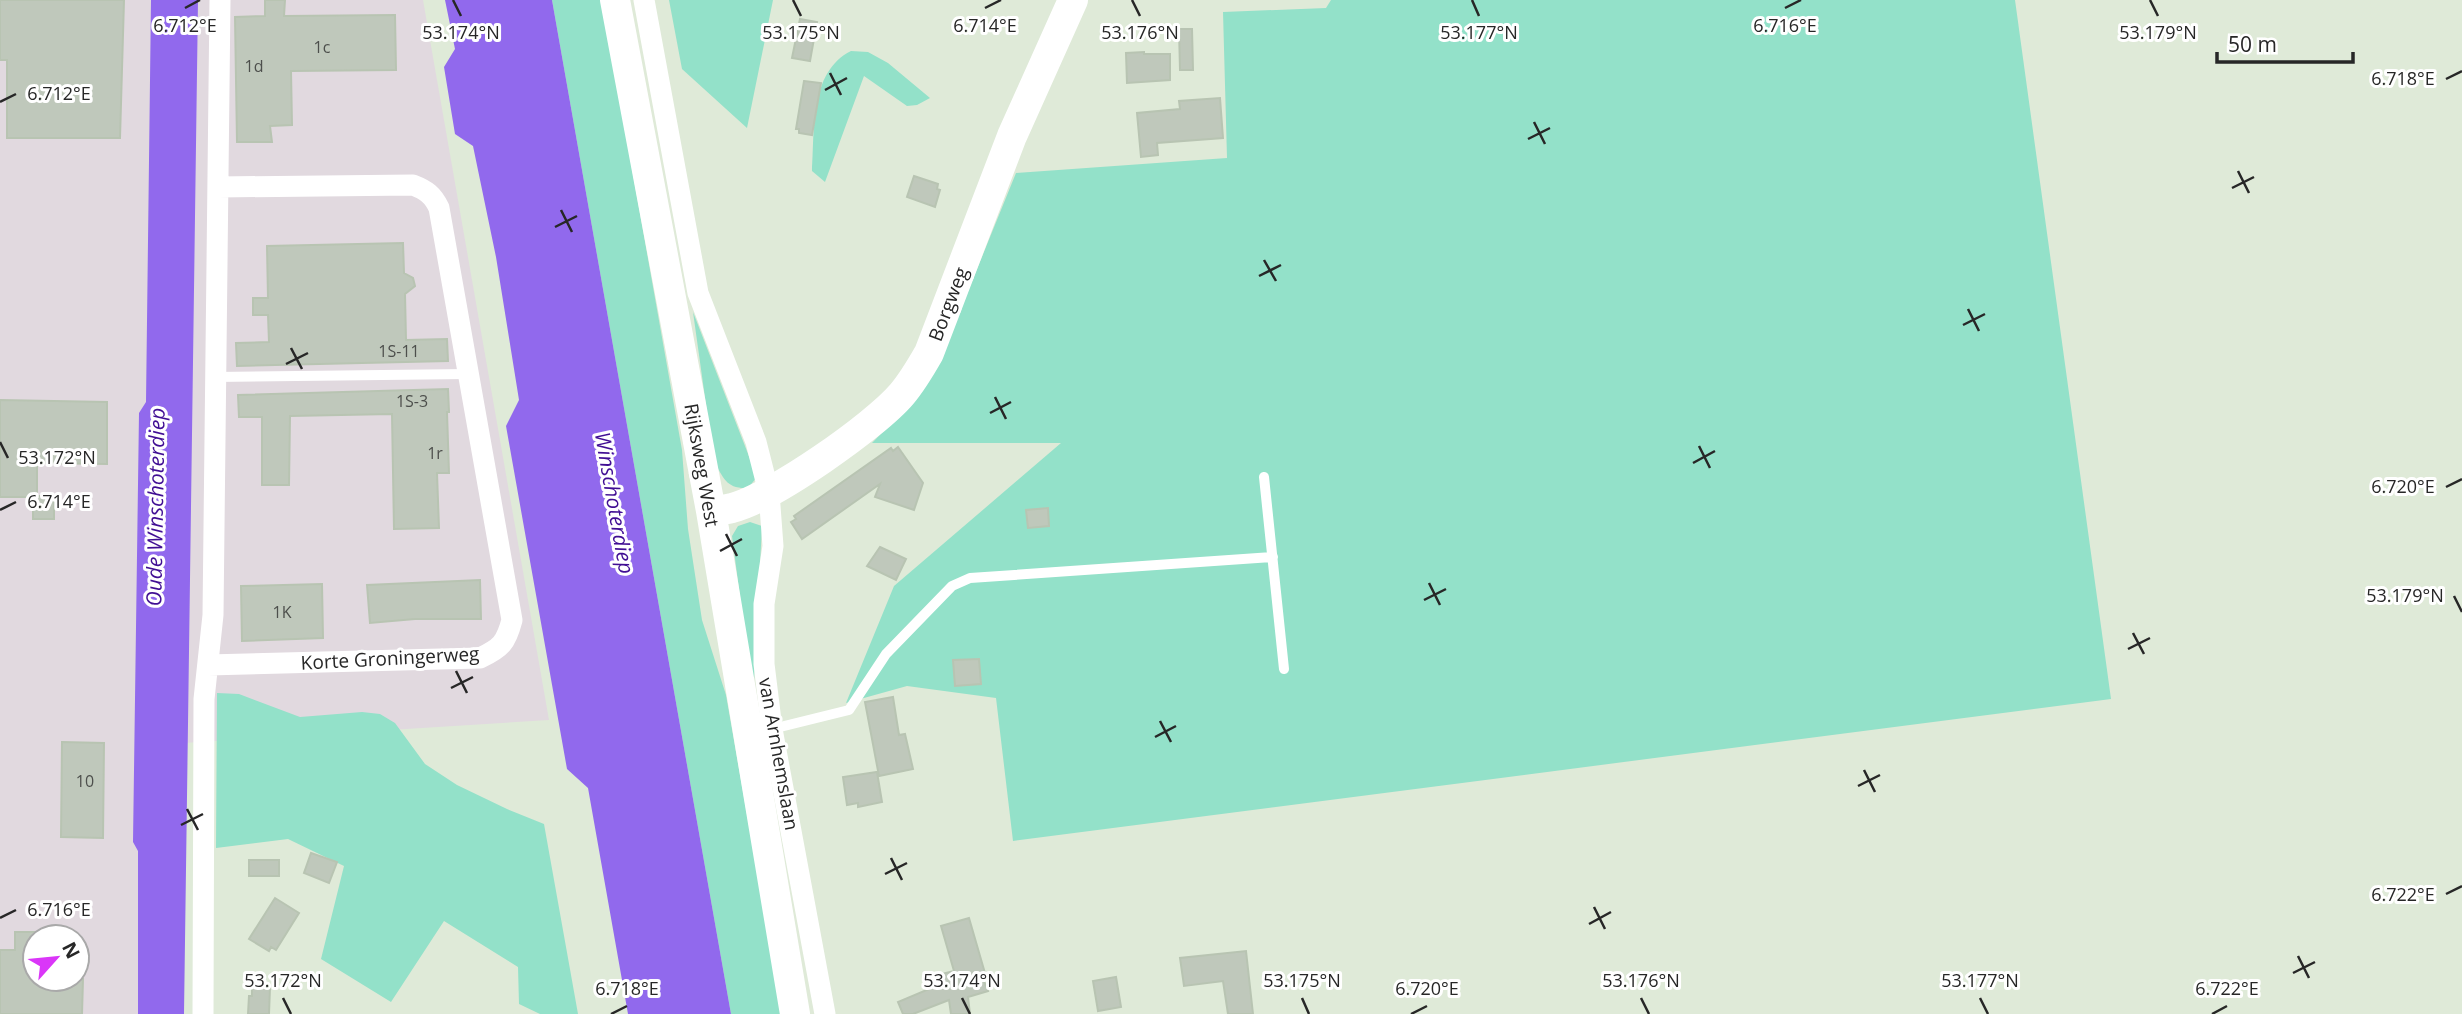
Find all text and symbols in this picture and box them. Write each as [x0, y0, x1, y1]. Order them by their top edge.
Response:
text: 6.712°E [153, 13, 217, 37]
text: 6.714°E [953, 13, 1017, 37]
text: 6.716°E [1753, 13, 1817, 37]
text: 53.174°N [422, 20, 500, 44]
text: 53.175°N [762, 20, 840, 44]
text: 53.176°N [1101, 20, 1179, 44]
text: 53.177°N [1440, 20, 1518, 44]
text: 53.179°N [2119, 20, 2197, 44]
scale bar [2217, 21, 2354, 65]
text: 50 m [2228, 30, 2277, 58]
house number: 1c [314, 36, 331, 58]
house number: 1d [245, 55, 263, 77]
text: 6.718°E [2371, 66, 2435, 90]
text: 6.712°E [27, 81, 91, 105]
street label: Borgweg [922, 263, 974, 345]
house number: 1S-11 [378, 340, 420, 362]
house number: 1S-3 [396, 390, 428, 412]
street label: Rijksweg West [678, 401, 726, 529]
water label: Oude Winschoterdiep [139, 407, 171, 607]
water label: Winschoterdiep [589, 430, 641, 576]
house number: 1r [427, 442, 443, 464]
text: 53.172°N [18, 445, 96, 469]
text: 6.720°E [2371, 474, 2435, 498]
text: 6.714°E [27, 489, 91, 513]
text: 53.179°N [2366, 583, 2444, 607]
house number: 1K [273, 601, 292, 623]
street label: Korte Groningerweg [300, 640, 480, 676]
street label: van Arnhemslaan [753, 676, 805, 832]
house number: 10 [76, 770, 94, 792]
text: 6.722°E [2371, 882, 2435, 906]
text: 6.716°E [27, 897, 91, 921]
north arrow [21, 923, 91, 993]
text: N [56, 937, 86, 963]
text: 53.172°N [244, 968, 322, 992]
text: 53.174°N [923, 968, 1001, 992]
text: 53.175°N [1263, 968, 1341, 992]
text: 53.176°N [1602, 968, 1680, 992]
text: 53.177°N [1941, 968, 2019, 992]
text: 6.718°E [595, 976, 659, 1000]
text: 6.720°E [1395, 976, 1459, 1000]
text: 6.722°E [2195, 976, 2259, 1000]

